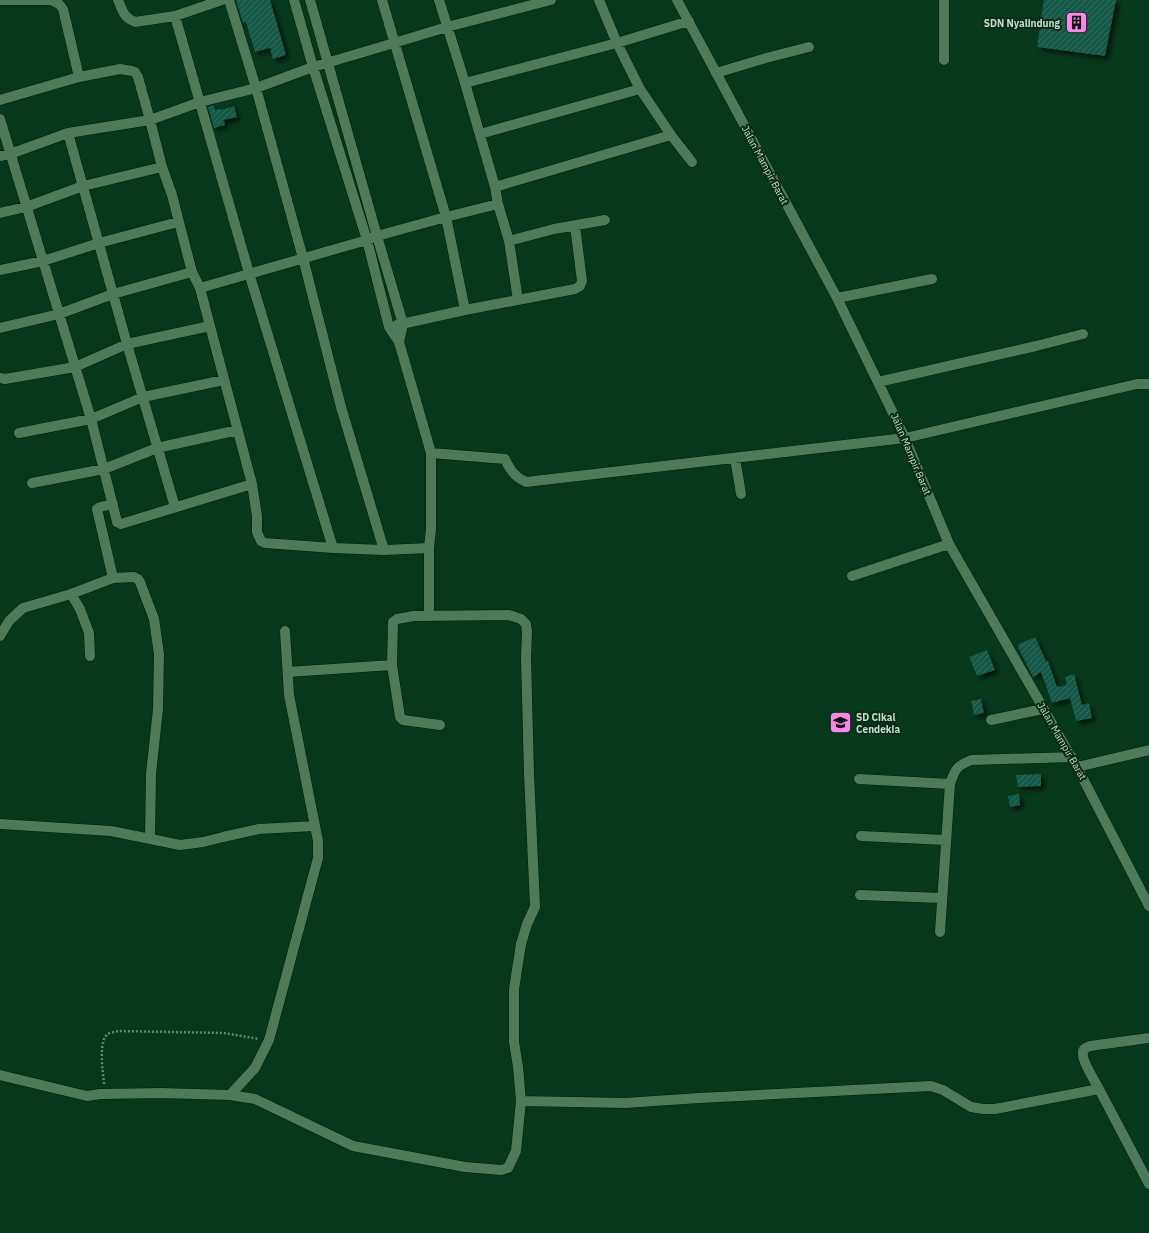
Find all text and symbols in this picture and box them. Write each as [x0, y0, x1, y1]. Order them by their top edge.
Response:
building icon: SDN Nyalindung [1063, 10, 1089, 36]
place label: SDN Nyalindung [984, 17, 1060, 30]
street label: Jalan Mampir Barat [739, 123, 791, 207]
street label: Jalan Mampir Barat [888, 411, 934, 497]
street label: Jalan Mampir Barat [1035, 700, 1090, 783]
school or university icon: SD Cikal Cendekia [828, 710, 854, 736]
place label: SD Cikal Cendekia [856, 711, 900, 736]

